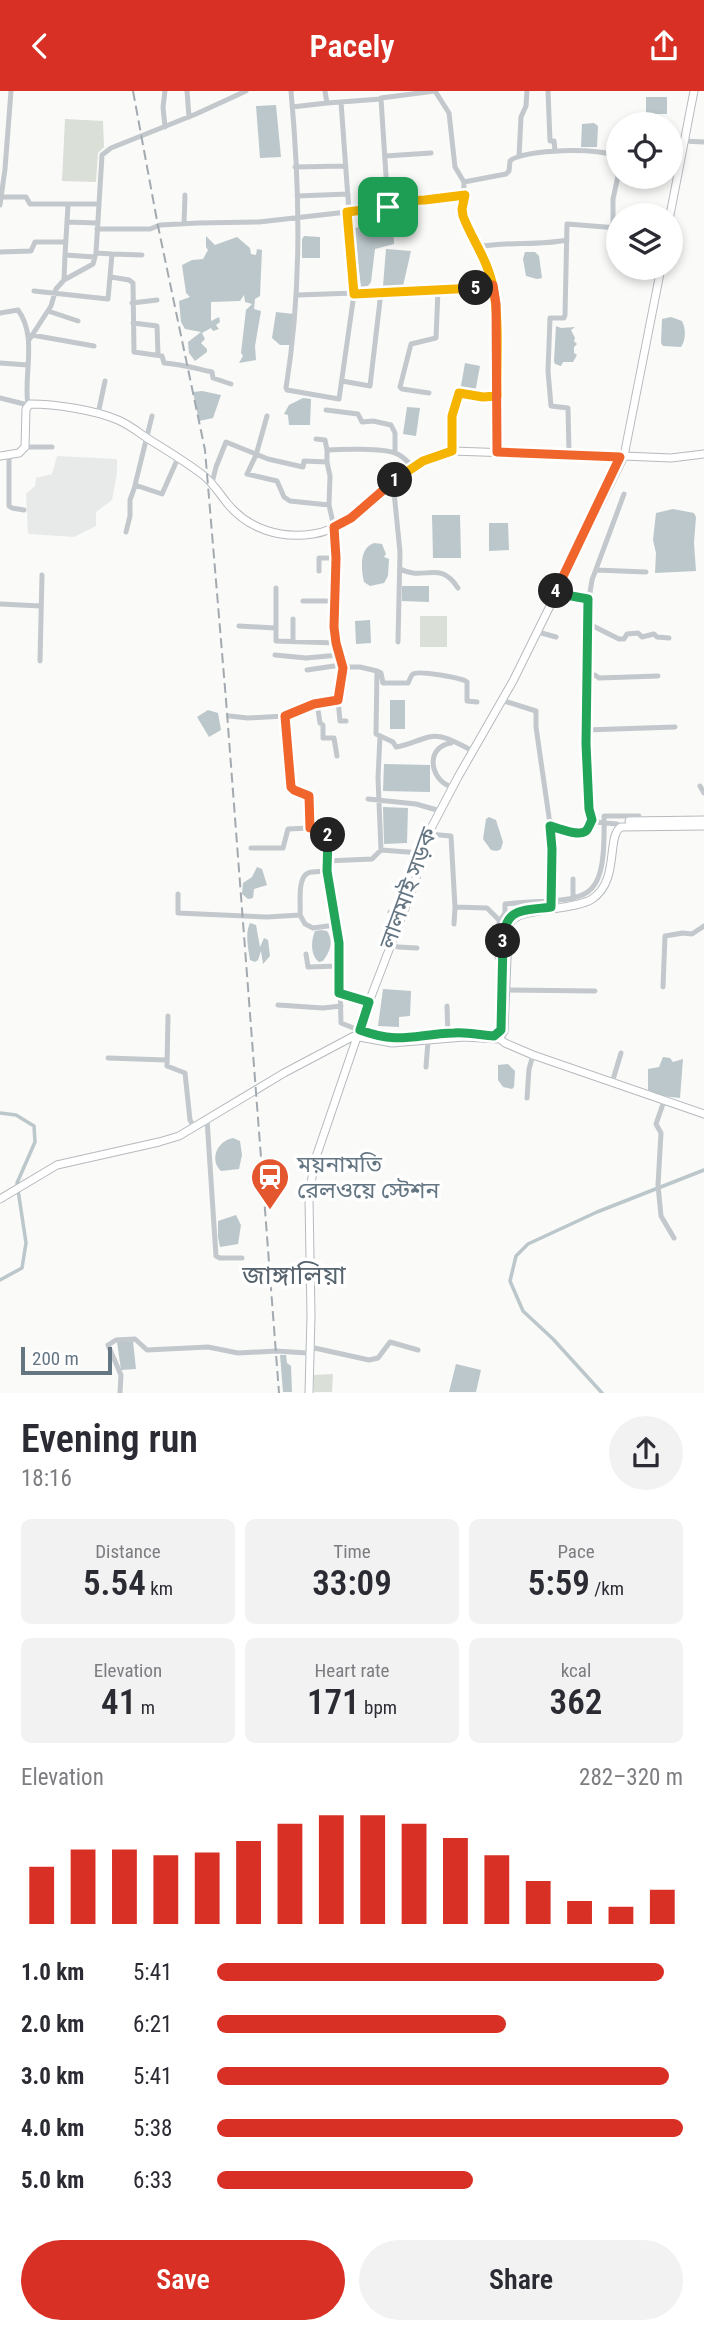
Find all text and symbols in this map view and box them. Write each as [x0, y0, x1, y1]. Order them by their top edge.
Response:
icon: back [21, 27, 59, 65]
text: Pacely [310, 27, 394, 65]
icon: share [645, 27, 683, 65]
map controls [606, 112, 683, 280]
button: locate [606, 112, 683, 189]
pin [358, 177, 418, 237]
icon: arrive [369, 188, 407, 226]
button: layers [606, 203, 683, 280]
pin: 5 [458, 271, 494, 305]
text: 5 [471, 276, 480, 299]
pin: 1 [378, 463, 412, 497]
text: 1 [390, 468, 399, 491]
pin: 4 [538, 573, 574, 609]
text: 4 [551, 579, 560, 602]
pin: 2 [310, 817, 346, 853]
text: 2 [323, 823, 332, 846]
street label: লালমাই সড়ক [374, 824, 443, 953]
pin: 3 [486, 923, 520, 959]
text: 3 [498, 929, 507, 952]
place label: ময়নামতি রেলওয়ে স্টেশন [296, 1151, 441, 1204]
station icon: ময়নামতি রেলওয়ে স্টেশন [249, 1156, 291, 1211]
district label: জাঙ্গালিয়া [241, 1260, 347, 1290]
scale bar [21, 1343, 112, 1375]
text: 200 m [32, 1347, 79, 1370]
button: share [609, 1416, 683, 1490]
text: Evening run [21, 1417, 198, 1461]
text: 18:16 [21, 1465, 72, 1492]
text: Distance [95, 1540, 161, 1563]
text: Time [333, 1540, 371, 1563]
text: Pace [557, 1540, 595, 1563]
text: 5.54 [83, 1563, 146, 1604]
text: 33:09 [312, 1563, 392, 1604]
text: 5:59 [528, 1563, 590, 1604]
text: km [146, 1577, 173, 1600]
text: /km [590, 1577, 624, 1600]
text: Elevation [94, 1659, 162, 1682]
text: Heart rate [314, 1659, 390, 1682]
text: kcal [561, 1659, 591, 1682]
text: 41 [101, 1682, 136, 1723]
text: 171 [307, 1682, 360, 1723]
text: 362 [550, 1682, 602, 1723]
text: m [136, 1696, 155, 1719]
text: bpm [360, 1696, 397, 1719]
text: Elevation [21, 1764, 104, 1791]
text: 282–320 m [579, 1764, 683, 1791]
text: 1.0 km [21, 1959, 84, 1986]
text: 5:41 [133, 1959, 172, 1986]
text: 2.0 km [21, 2011, 84, 2038]
text: 6:21 [133, 2011, 172, 2038]
text: 3.0 km [21, 2063, 84, 2090]
text: 5:41 [133, 2063, 172, 2090]
text: 4.0 km [21, 2115, 84, 2142]
text: 5:38 [133, 2115, 172, 2142]
text: 5.0 km [21, 2167, 84, 2194]
text: 6:33 [133, 2167, 172, 2194]
button: Save [21, 2240, 345, 2320]
button: Share [359, 2240, 683, 2320]

